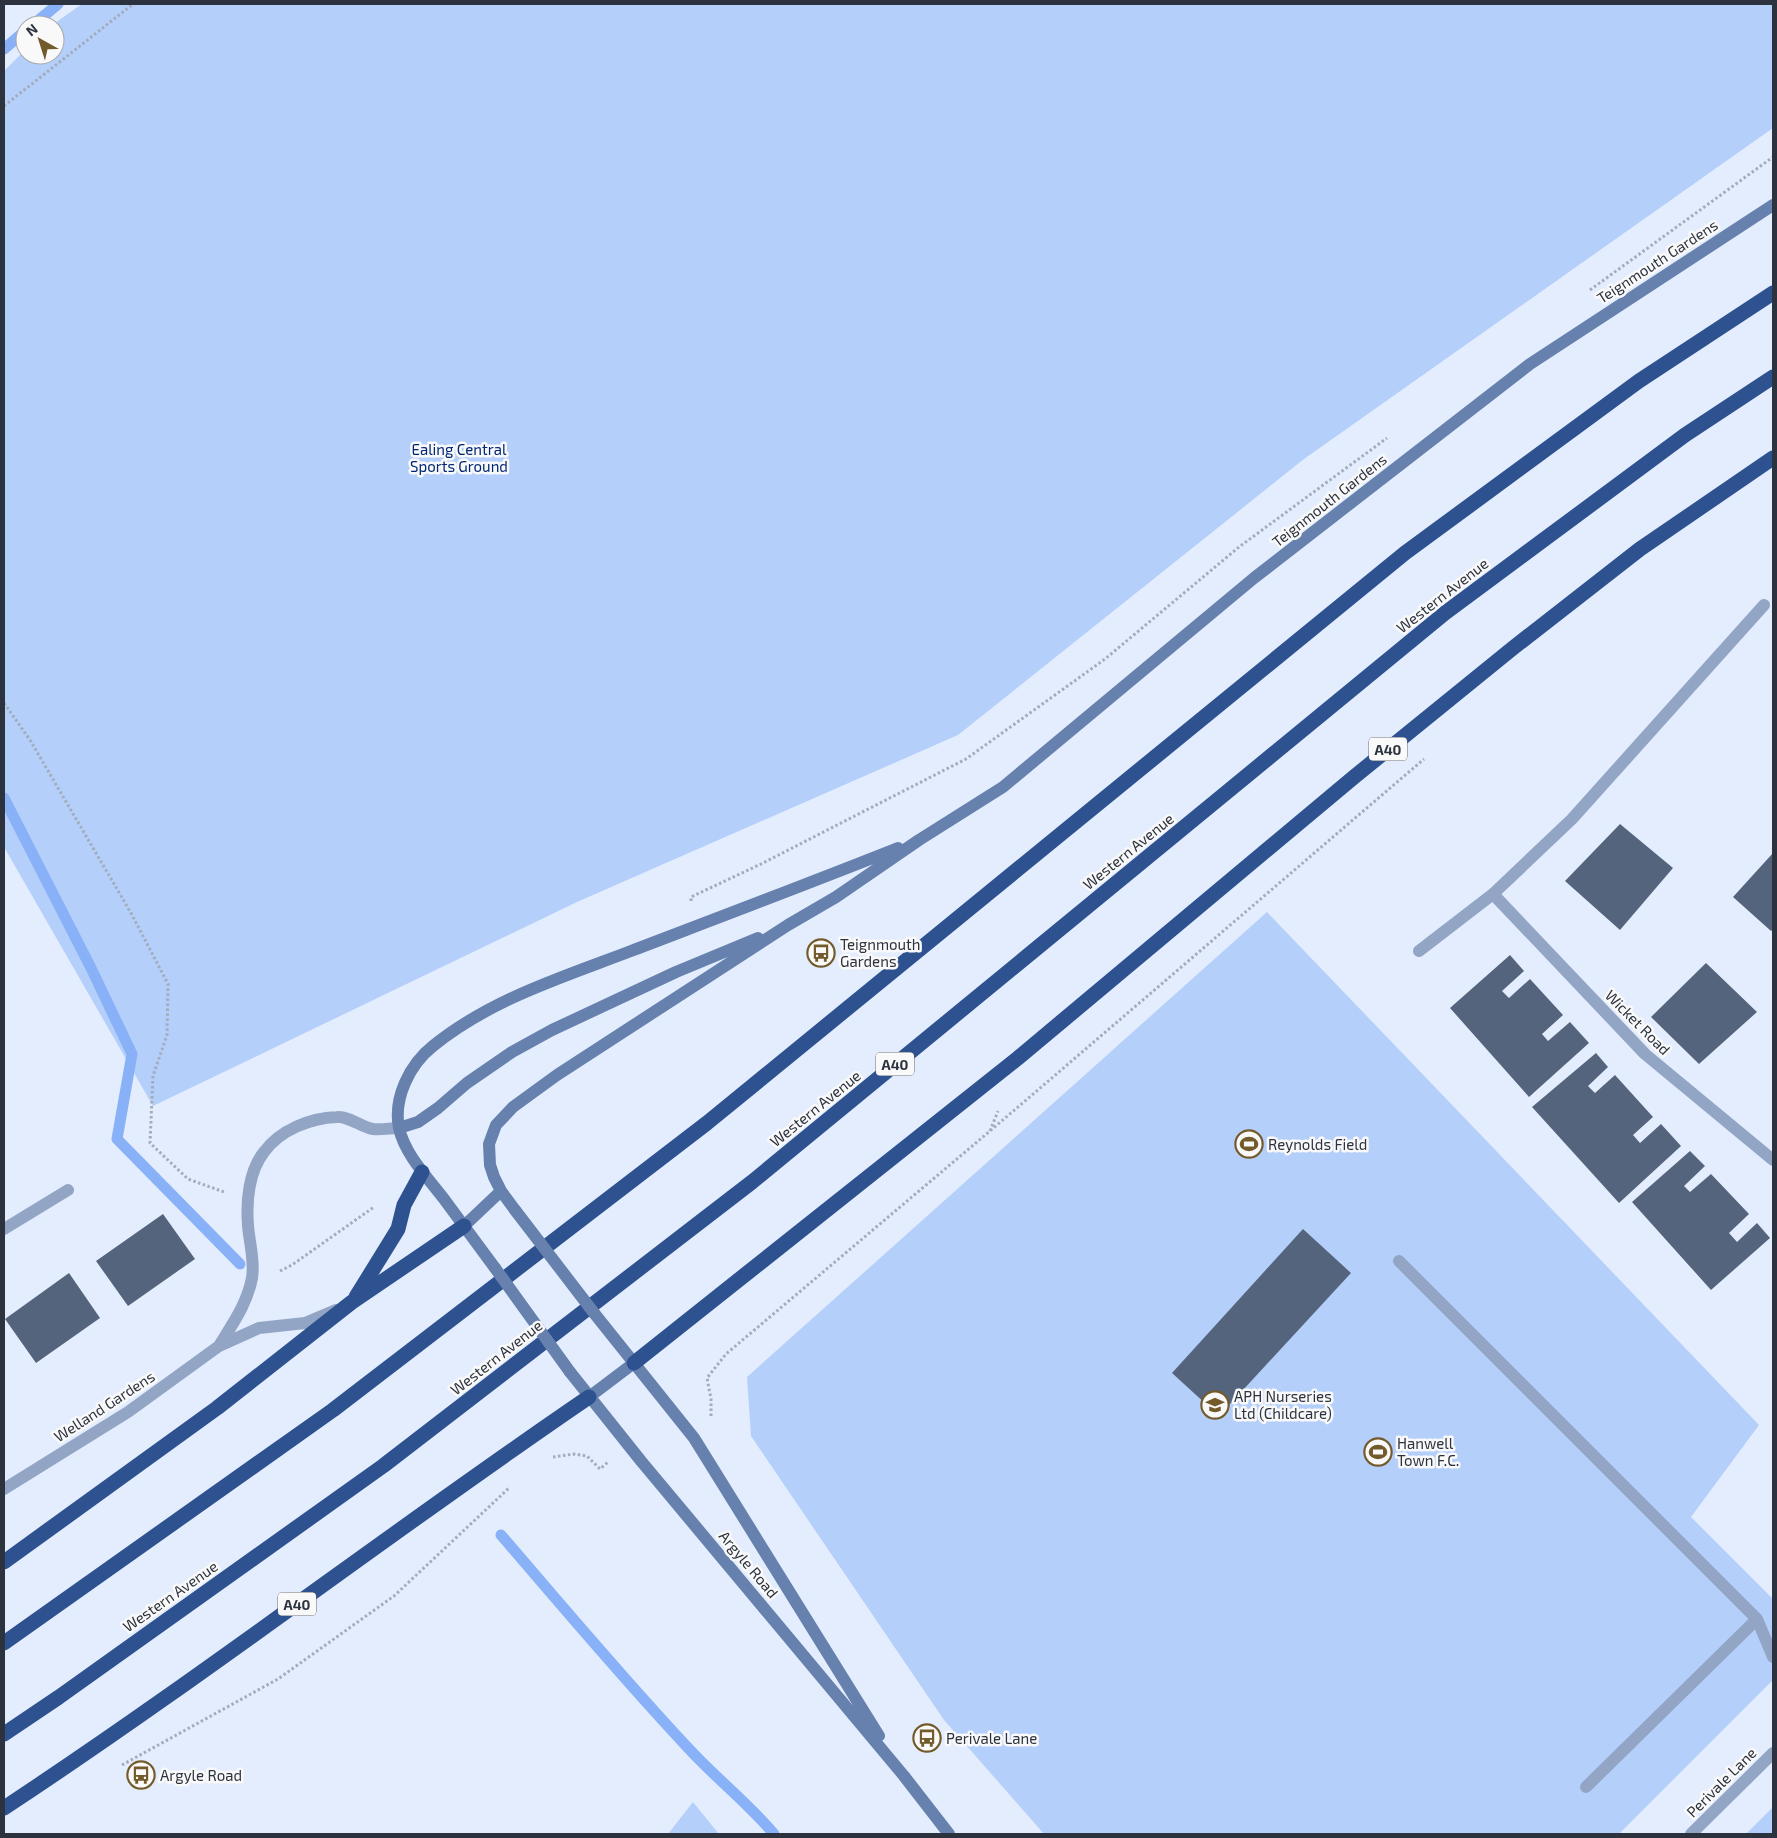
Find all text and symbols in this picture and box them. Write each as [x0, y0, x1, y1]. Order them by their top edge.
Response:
north arrow [15, 15, 65, 65]
text: N [22, 20, 41, 39]
street label: Teignmouth Gardens [1593, 215, 1721, 307]
park label: Ealing Central Sports Ground [410, 440, 508, 475]
street label: Teignmouth Gardens [1268, 450, 1390, 550]
street label: Western Avenue [1393, 554, 1491, 636]
road number: A40 [1369, 738, 1407, 761]
street label: Western Avenue [1079, 809, 1177, 893]
place label: Teignmouth Gardens [840, 935, 921, 970]
bus stop icon: Teignmouth Gardens [806, 938, 836, 968]
street label: Wicket Road [1602, 986, 1674, 1058]
road number: A40 [876, 1052, 914, 1076]
street label: Western Avenue [766, 1066, 864, 1150]
sports icon: Reynolds Field [1234, 1129, 1264, 1159]
place label: Reynolds Field [1268, 1135, 1367, 1153]
street label: Western Avenue [447, 1316, 545, 1398]
street label: Welland Gardens [50, 1367, 158, 1445]
place label: APH Nurseries Ltd (Childcare) [1234, 1387, 1332, 1422]
school or university icon: APH Nurseries Ltd (Childcare) [1200, 1390, 1230, 1420]
place label: Hanwell Town F.C. [1397, 1434, 1459, 1469]
sports icon: Hanwell Town F.C. [1363, 1437, 1393, 1467]
street label: Argyle Road [716, 1527, 782, 1601]
street label: Western Avenue [119, 1557, 221, 1635]
road number: A40 [278, 1592, 316, 1616]
bus stop icon: Perivale Lane [912, 1723, 942, 1753]
place label: Perivale Lane [946, 1729, 1037, 1747]
street label: Perivale Lane [1682, 1743, 1760, 1821]
bus stop icon: Argyle Road [126, 1760, 156, 1790]
place label: Argyle Road [160, 1766, 242, 1784]

